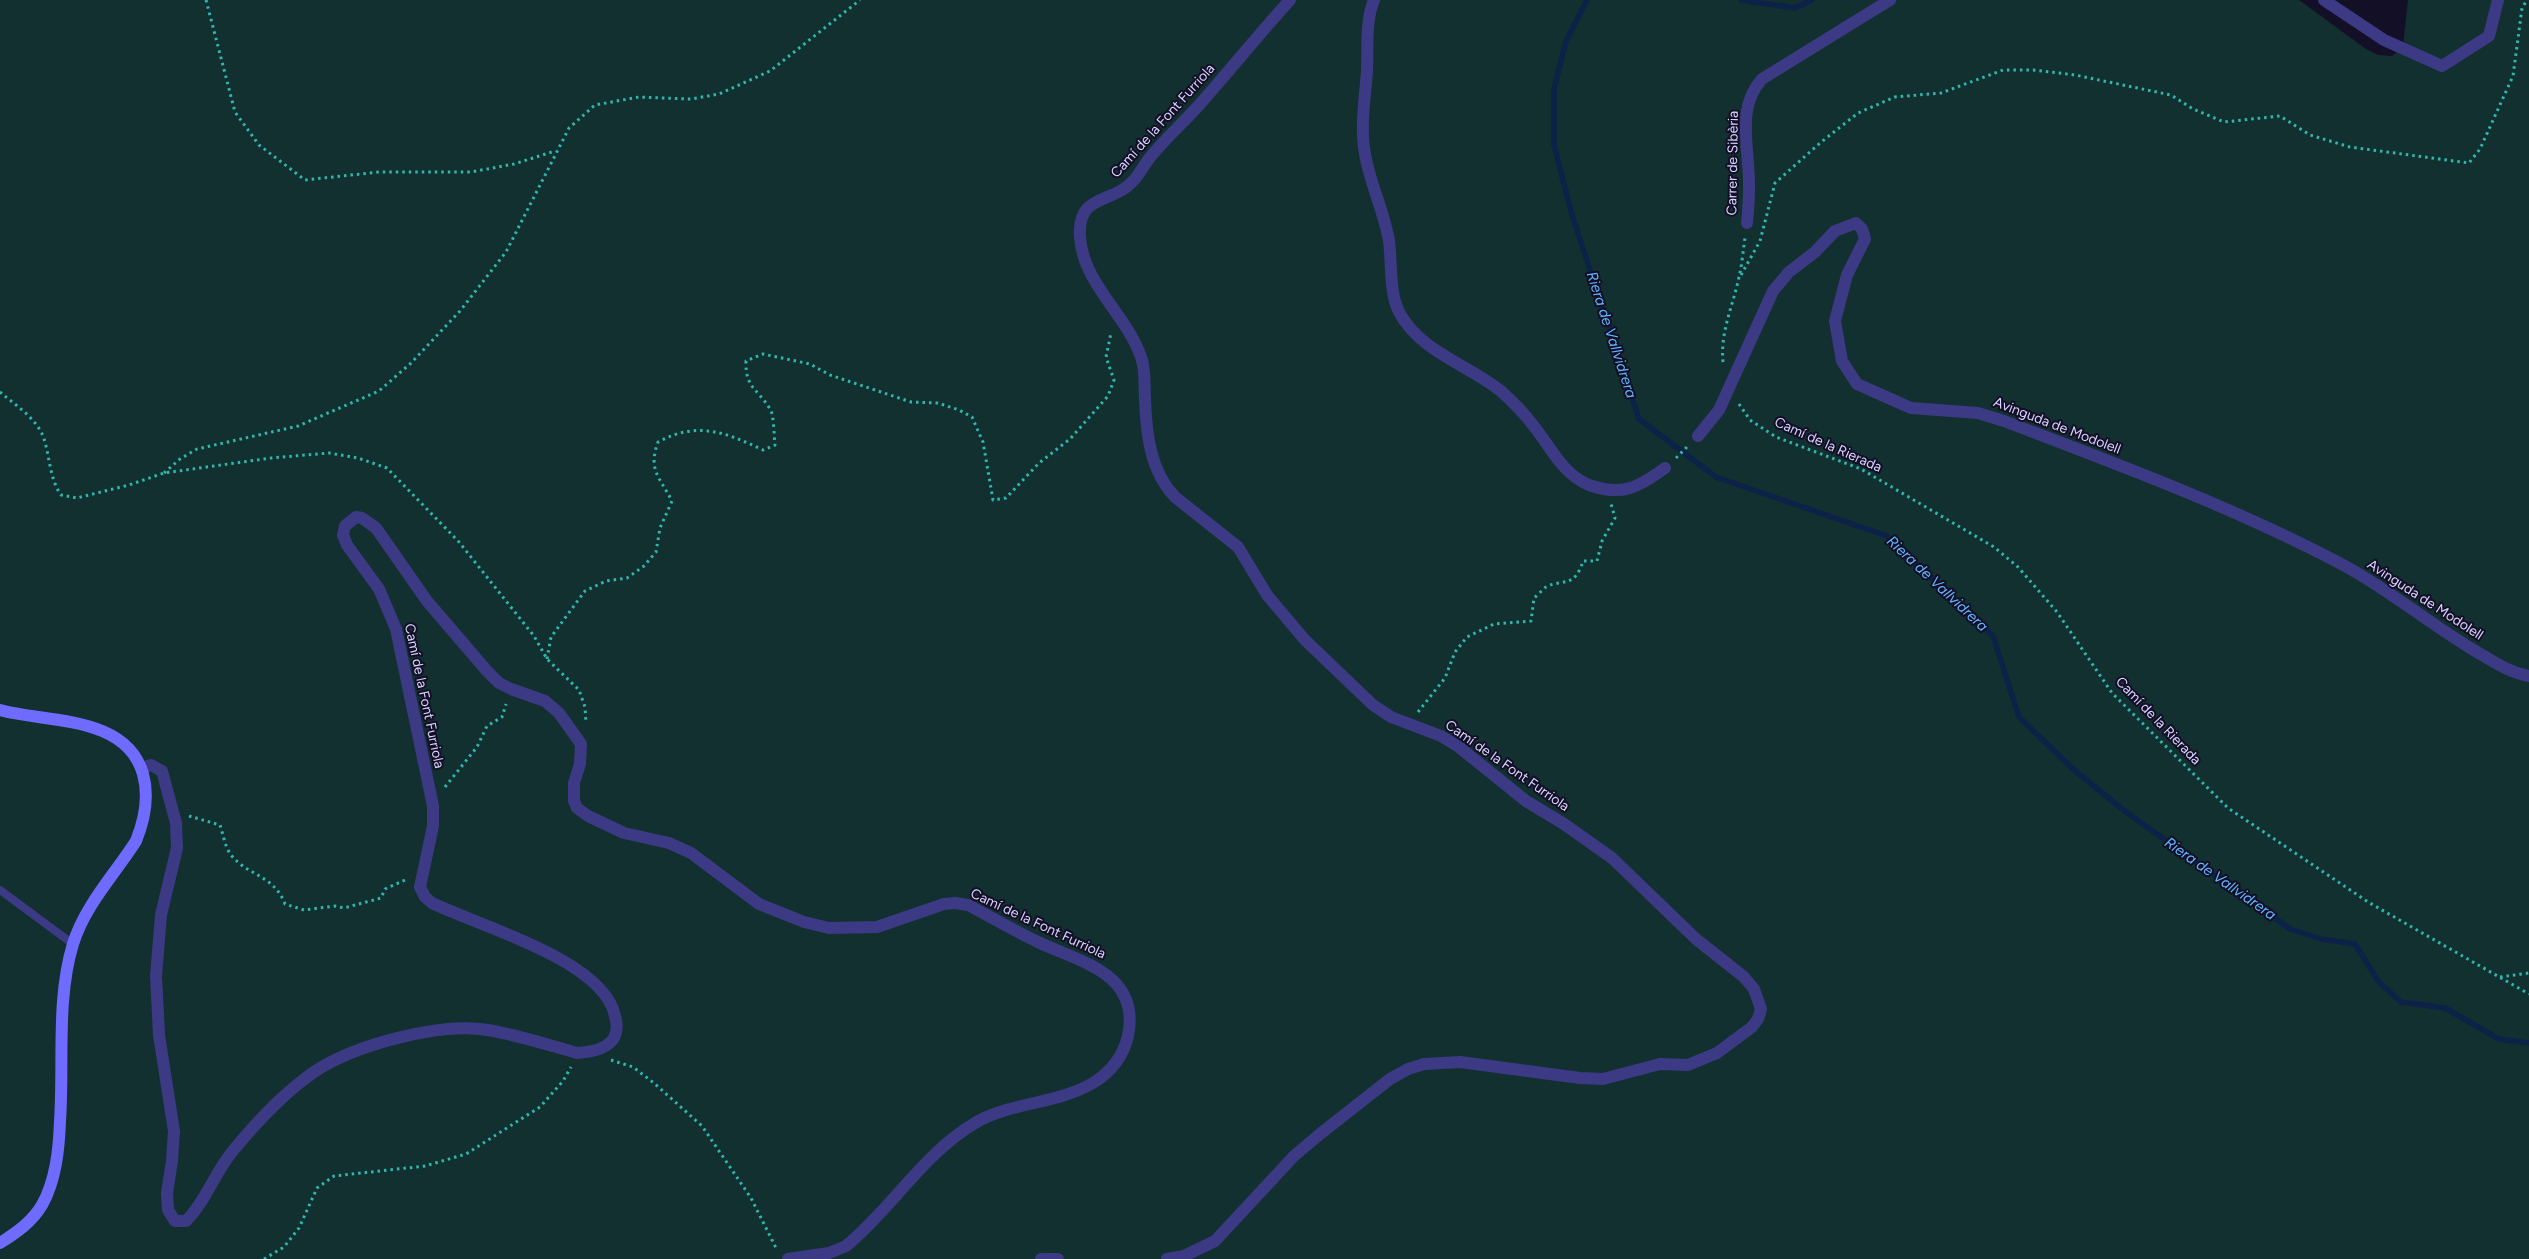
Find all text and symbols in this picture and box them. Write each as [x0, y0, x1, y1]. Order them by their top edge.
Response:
street label: Camí de la Font Furriola [1107, 61, 1219, 181]
street label: Carrer de Sibèria [1724, 111, 1742, 215]
water label: Riera de Vallvidrera [1582, 269, 1640, 401]
street label: Avinguda de Modolell [1991, 394, 2123, 458]
street label: Camí de la Rierada [1772, 414, 1884, 476]
water label: Riera de Vallvidrera [1883, 532, 1991, 636]
street label: Avinguda de Modolell [2364, 556, 2486, 644]
street label: Camí de la Font Furriola [400, 622, 448, 770]
street label: Camí de la Rierada [2112, 674, 2204, 768]
street label: Camí de la Font Furriola [1442, 717, 1572, 815]
water label: Riera de Vallvidrera [2161, 834, 2279, 924]
street label: Camí de la Font Furriola [968, 885, 1108, 963]

